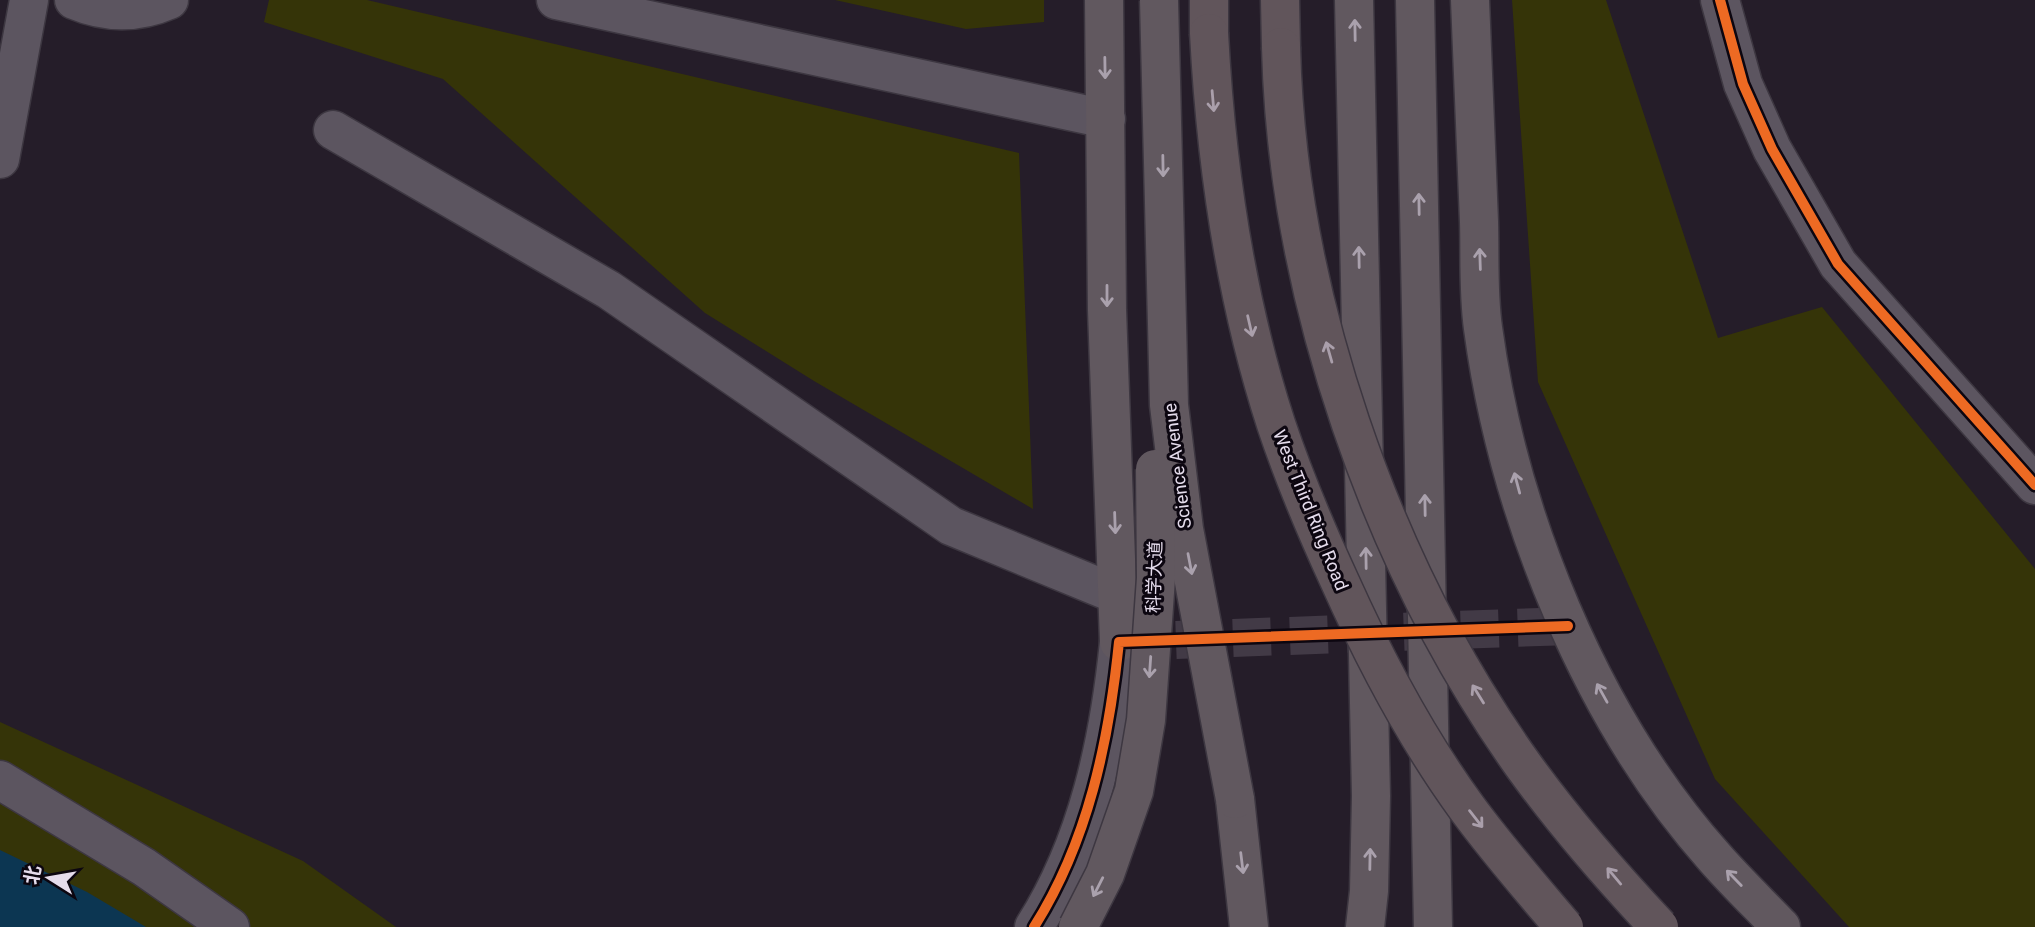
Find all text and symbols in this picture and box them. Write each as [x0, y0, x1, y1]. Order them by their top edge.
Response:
one-way arrow [1348, 18, 1362, 41]
one-way arrow [1098, 56, 1112, 79]
one-way arrow [1207, 89, 1220, 112]
one-way arrow [1156, 154, 1170, 177]
one-way arrow [1412, 193, 1426, 216]
one-way arrow [1352, 246, 1365, 269]
one-way arrow [1473, 248, 1487, 271]
one-way arrow [1100, 284, 1114, 307]
one-way arrow [1244, 314, 1257, 336]
one-way arrow [1321, 341, 1334, 363]
street label: Science Avenue [1159, 402, 1195, 530]
street label: West Third Ring Road [1269, 427, 1353, 593]
one-way arrow [1510, 472, 1523, 495]
one-way arrow [1418, 494, 1432, 517]
one-way arrow [1109, 511, 1122, 534]
street label: 科学大道 [1142, 541, 1166, 613]
one-way arrow [1359, 547, 1372, 570]
one-way arrow [1184, 552, 1197, 575]
one-way arrow [1143, 656, 1156, 678]
one-way arrow [1595, 684, 1609, 704]
one-way arrow [1470, 685, 1484, 705]
one-way arrow [1468, 809, 1483, 827]
north arrow [14, 843, 84, 913]
one-way arrow [1363, 848, 1376, 871]
one-way arrow [1236, 851, 1249, 874]
text: 北 [20, 863, 46, 886]
one-way arrow [1606, 868, 1622, 886]
one-way arrow [1725, 870, 1742, 887]
one-way arrow [1090, 876, 1104, 897]

